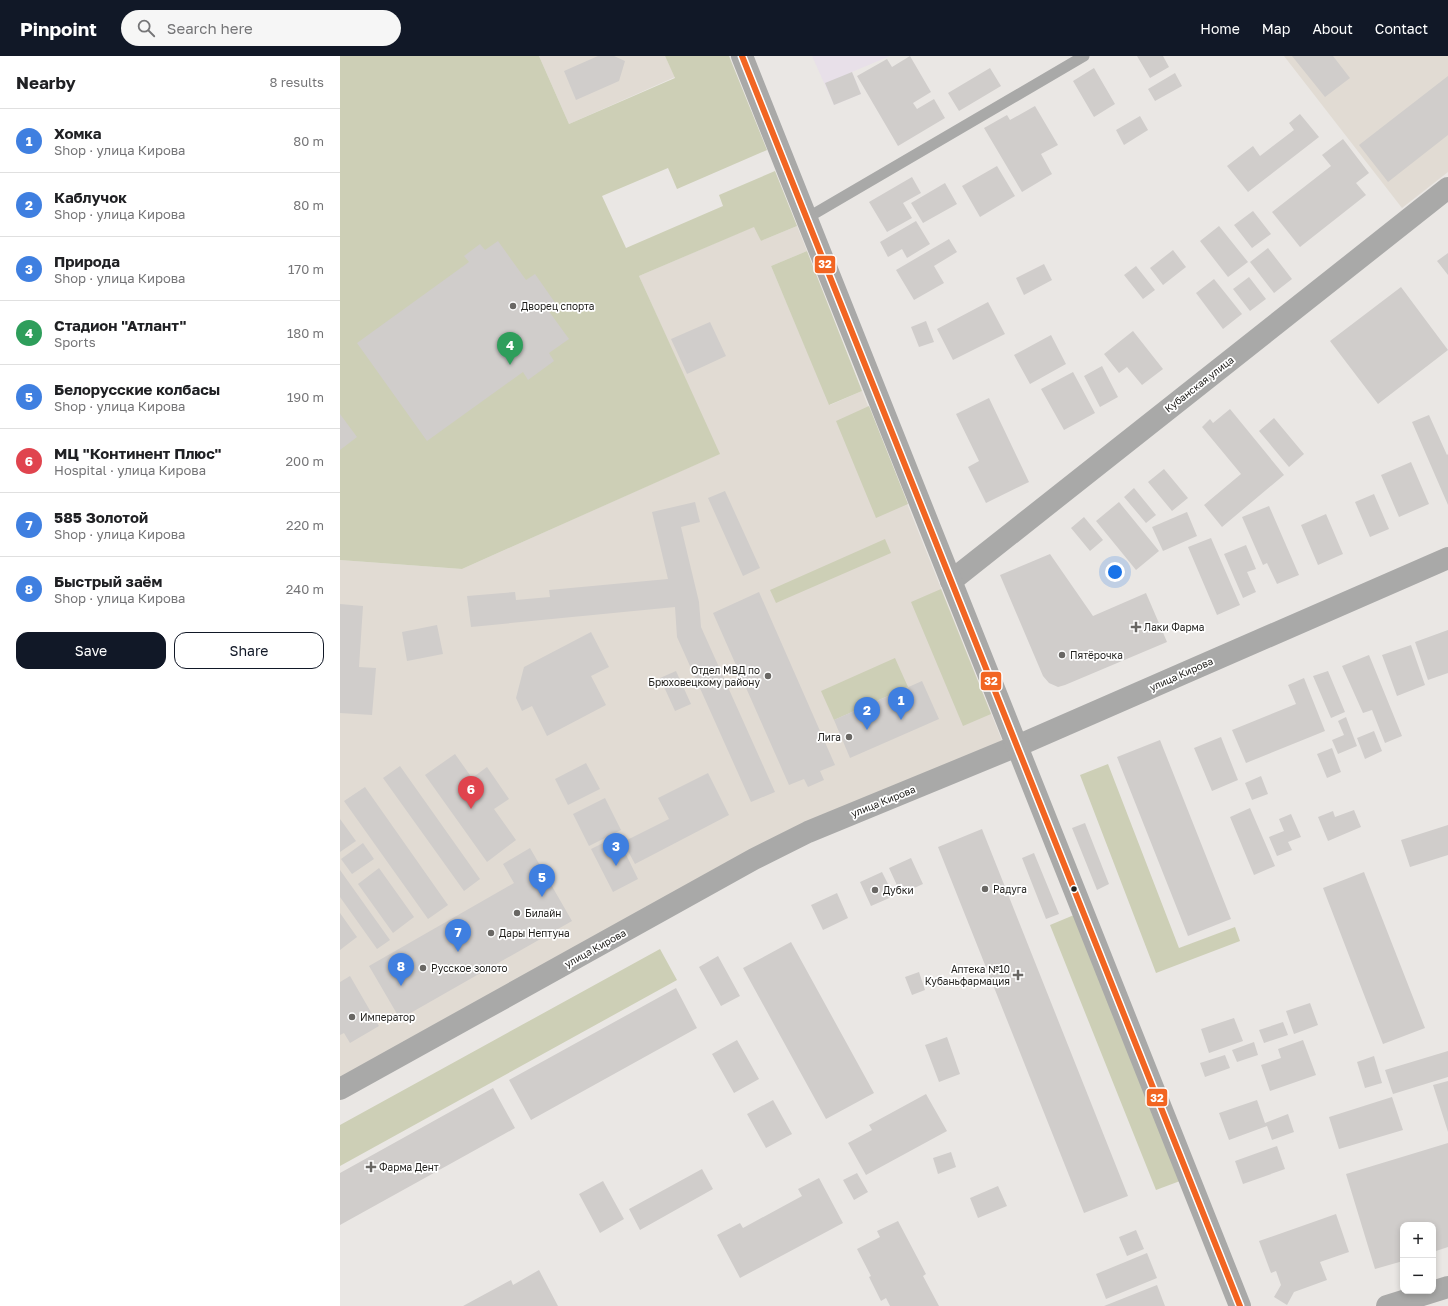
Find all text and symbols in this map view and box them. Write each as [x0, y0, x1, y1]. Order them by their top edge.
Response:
search box [121, 10, 401, 46]
text: Pinpoint [20, 17, 97, 40]
icon: search [135, 17, 157, 39]
text: Search here [167, 19, 253, 37]
text: Home [1200, 20, 1240, 37]
text: Map [1262, 20, 1290, 37]
text: About [1312, 20, 1353, 37]
text: Contact [1375, 20, 1428, 37]
text: Nearby [16, 72, 76, 93]
text: 8 results [270, 74, 324, 90]
text: Хомка [54, 124, 102, 142]
text: 1 [26, 133, 32, 149]
text: 80 m [293, 133, 324, 149]
text: Shop · улица Кирова [54, 142, 185, 158]
text: Каблучок [54, 188, 127, 206]
text: 2 [25, 197, 33, 213]
text: 80 m [293, 197, 324, 213]
text: Shop · улица Кирова [54, 206, 185, 222]
text: Природа [54, 252, 120, 270]
line badge: 32 [814, 255, 836, 274]
text: 32 [818, 257, 832, 270]
text: 3 [25, 261, 33, 277]
text: 170 m [288, 261, 324, 277]
text: Shop · улица Кирова [54, 270, 185, 286]
place label: Дворец спорта [521, 300, 594, 312]
marker: Дворец спорта [508, 301, 518, 311]
text: Стадион "Атлант" [54, 316, 186, 334]
text: 4 [25, 325, 33, 341]
text: 180 m [287, 325, 324, 341]
pin: 4 [497, 332, 523, 365]
text: Sports [54, 334, 96, 350]
street label: Кубанская улица [1162, 353, 1236, 415]
text: Белорусские колбасы [54, 380, 220, 398]
text: 5 [25, 389, 33, 405]
text: 190 m [287, 389, 324, 405]
text: Shop · улица Кирова [54, 398, 185, 414]
text: МЦ "Континент Плюс" [54, 444, 222, 462]
text: 6 [25, 453, 33, 469]
text: 200 m [286, 453, 324, 469]
text: Hospital · улица Кирова [54, 462, 206, 478]
text: 585 Золотой [54, 508, 148, 526]
text: 7 [25, 517, 33, 533]
text: 220 m [286, 517, 324, 533]
text: Shop · улица Кирова [54, 526, 185, 542]
your location [1105, 562, 1125, 582]
text: Быстрый заём [54, 572, 162, 590]
text: 8 [25, 581, 33, 597]
text: 240 m [286, 581, 324, 597]
text: Shop · улица Кирова [54, 590, 185, 606]
place label: Лаки Фарма [1144, 621, 1204, 633]
marker: Лаки Фарма [1131, 622, 1141, 632]
button: Save [16, 632, 166, 669]
button: Share [174, 632, 324, 669]
place label: Пятёрочка [1070, 649, 1123, 661]
marker: Пятёрочка [1057, 650, 1067, 660]
street label: улица Кирова [1147, 655, 1215, 693]
place label: Отдел МВД по Брюховецкому району [648, 664, 760, 688]
marker: Отдел МВД по Брюховецкому району [763, 671, 773, 681]
line badge: 32 [980, 671, 1002, 691]
text: 32 [984, 674, 998, 687]
pin: 1 [888, 687, 914, 720]
pin: 2 [854, 697, 880, 730]
place label: Лига [818, 731, 841, 743]
marker: Лига [844, 732, 854, 742]
pin: 6 [458, 776, 484, 809]
street label: улица Кирова [849, 783, 917, 819]
pin: 3 [603, 833, 629, 866]
pin: 5 [529, 864, 555, 897]
place label: Радуга [993, 883, 1027, 895]
place label: Дубки [883, 884, 914, 896]
marker: Радуга [980, 884, 990, 894]
unlabelled marker [1069, 884, 1079, 894]
marker: Дубки [870, 885, 880, 895]
place label: Билайн [525, 907, 561, 919]
marker: Билайн [512, 908, 522, 918]
pin: 7 [445, 919, 471, 952]
street label: улица Кирова [562, 926, 628, 970]
place label: Дары Нептуна [499, 927, 570, 939]
marker: Дары Нептуна [486, 928, 496, 938]
pin: 8 [388, 953, 414, 986]
place label: Русское золото [431, 962, 508, 974]
marker: Русское золото [418, 963, 428, 973]
place label: Аптека №10 Кубаньфармация [925, 963, 1010, 987]
marker: Аптека №10 Кубаньфармация [1013, 970, 1023, 980]
place label: Император [360, 1011, 415, 1023]
marker: Император [347, 1012, 357, 1022]
line badge: 32 [1146, 1088, 1168, 1107]
text: 32 [1150, 1091, 1164, 1104]
place label: Фарма Дент [379, 1161, 439, 1173]
marker: Фарма Дент [366, 1162, 376, 1172]
map controls [1400, 1222, 1436, 1294]
button: + [1400, 1222, 1436, 1258]
button: − [1400, 1258, 1436, 1294]

